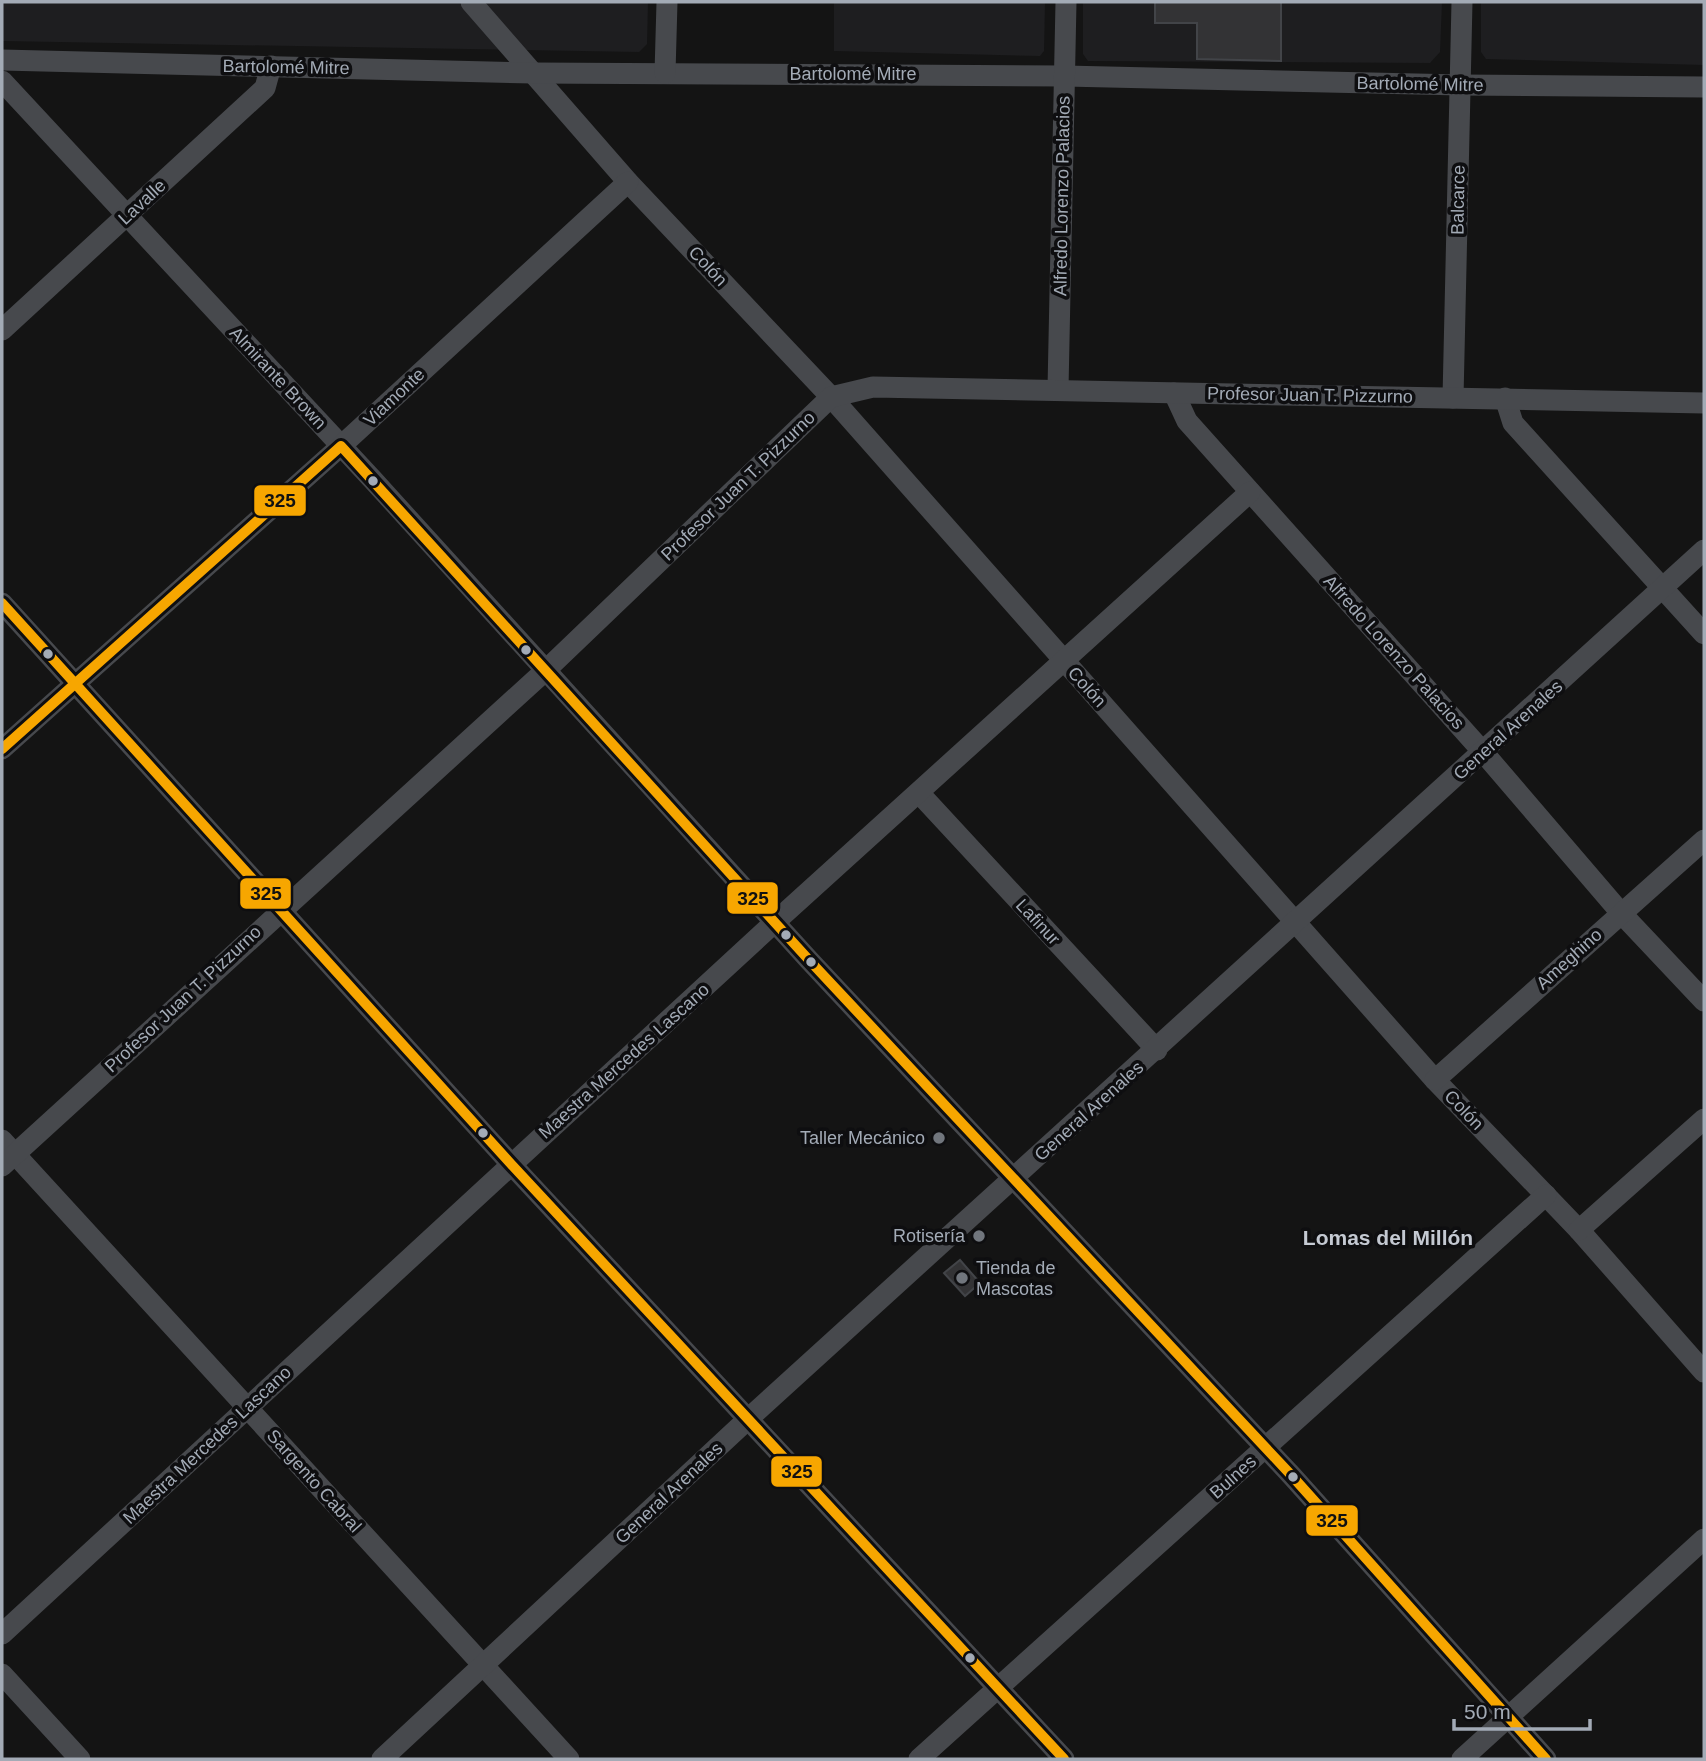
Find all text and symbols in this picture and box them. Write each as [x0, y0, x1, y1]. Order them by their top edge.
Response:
street label: Bartolomé Mitre [222, 56, 350, 78]
street label: Bartolomé Mitre [789, 64, 917, 84]
street label: Bartolomé Mitre [1356, 73, 1484, 95]
street label: Alfredo Lorenzo Palacios [1050, 96, 1074, 296]
street label: Balcarce [1447, 165, 1469, 235]
street label: Lavalle [114, 175, 170, 229]
street label: Colón [685, 242, 731, 290]
street label: Almirante Brown [226, 323, 330, 433]
street label: Viamonte [359, 364, 429, 430]
street label: Profesor Juan T. Pizzurno [1207, 383, 1413, 407]
street label: Profesor Juan T. Pizzurno [657, 407, 819, 565]
unlabelled marker [366, 474, 380, 488]
line badge: 325 [253, 484, 307, 517]
text: 325 [264, 490, 296, 511]
street label: Alfredo Lorenzo Palacios [1320, 571, 1468, 733]
unlabelled marker [519, 643, 533, 657]
unlabelled marker [41, 647, 55, 661]
street label: Colón [1064, 663, 1110, 711]
street label: General Arenales [1450, 676, 1566, 784]
line badge: 325 [239, 877, 292, 910]
line badge: 325 [726, 881, 779, 915]
text: 325 [250, 883, 282, 904]
text: 325 [737, 888, 769, 909]
street label: Lafinur [1012, 895, 1064, 949]
street label: Profesor Juan T. Pizzurno [101, 922, 265, 1076]
street label: Ameghino [1532, 924, 1606, 994]
unlabelled marker [779, 928, 793, 942]
unlabelled marker [804, 955, 818, 969]
street label: Maestra Mercedes Lascano [535, 979, 713, 1143]
street label: General Arenales [1031, 1057, 1147, 1165]
street label: Colón [1440, 1086, 1488, 1134]
unlabelled marker [476, 1126, 490, 1140]
place label: Taller Mecánico [800, 1128, 925, 1148]
marker: Taller Mecánico [931, 1130, 947, 1146]
place label: Rotisería [893, 1226, 966, 1246]
district label: Lomas del Millón [1303, 1226, 1473, 1249]
marker: Rotisería [971, 1228, 987, 1244]
place label: Tienda de Mascotas [976, 1258, 1055, 1299]
marker: Tienda de Mascotas [954, 1270, 970, 1286]
street label: Maestra Mercedes Lascano [119, 1362, 295, 1528]
street label: Sargento Cabral [263, 1426, 365, 1536]
street label: General Arenales [611, 1438, 727, 1548]
street label: Bulnes [1206, 1451, 1260, 1503]
line badge: 325 [770, 1455, 823, 1488]
text: 325 [781, 1461, 813, 1482]
unlabelled marker [1286, 1470, 1300, 1484]
line badge: 325 [1305, 1504, 1359, 1537]
text: 325 [1316, 1510, 1348, 1531]
unlabelled marker [963, 1651, 977, 1665]
scale bar [1454, 1688, 1590, 1732]
text: 50 m [1464, 1700, 1511, 1723]

